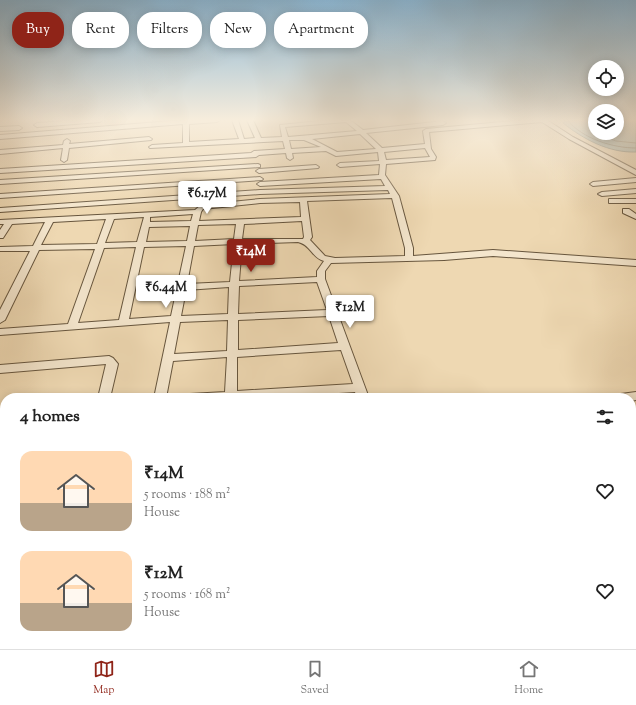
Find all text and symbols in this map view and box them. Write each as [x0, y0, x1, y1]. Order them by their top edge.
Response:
chip: Buy [12, 12, 64, 48]
chip: Rent [72, 12, 129, 48]
chip: Filters [137, 12, 202, 48]
chip: New [210, 12, 266, 48]
chip: Apartment [274, 12, 368, 48]
map controls [588, 60, 624, 140]
button: locate [588, 60, 624, 96]
button: layers [588, 104, 624, 140]
pin: ₹6.17M [174, 181, 240, 215]
text: ₹6.17M [187, 185, 227, 203]
pin: ₹14M [227, 239, 275, 273]
text: ₹14M [236, 243, 266, 261]
pin: ₹6.44M [133, 275, 199, 309]
text: ₹6.44M [145, 279, 187, 297]
pin: ₹12M [326, 295, 374, 329]
text: ₹12M [335, 299, 365, 317]
text: 4 homes [20, 405, 80, 429]
icon: filters [594, 406, 616, 428]
text: ₹14M [144, 462, 184, 486]
icon: home [52, 467, 100, 515]
icon: heart [594, 480, 616, 502]
text: 5 rooms · 188 m² [144, 486, 230, 504]
text: House [144, 504, 180, 522]
text: ₹12M [144, 562, 183, 586]
icon: home [52, 567, 100, 615]
icon: heart [594, 580, 616, 602]
text: 5 rooms · 168 m² [144, 586, 230, 604]
text: House [144, 604, 180, 622]
tab: Map [93, 658, 115, 698]
tab: Saved [300, 658, 329, 698]
tab: Home [514, 658, 543, 698]

